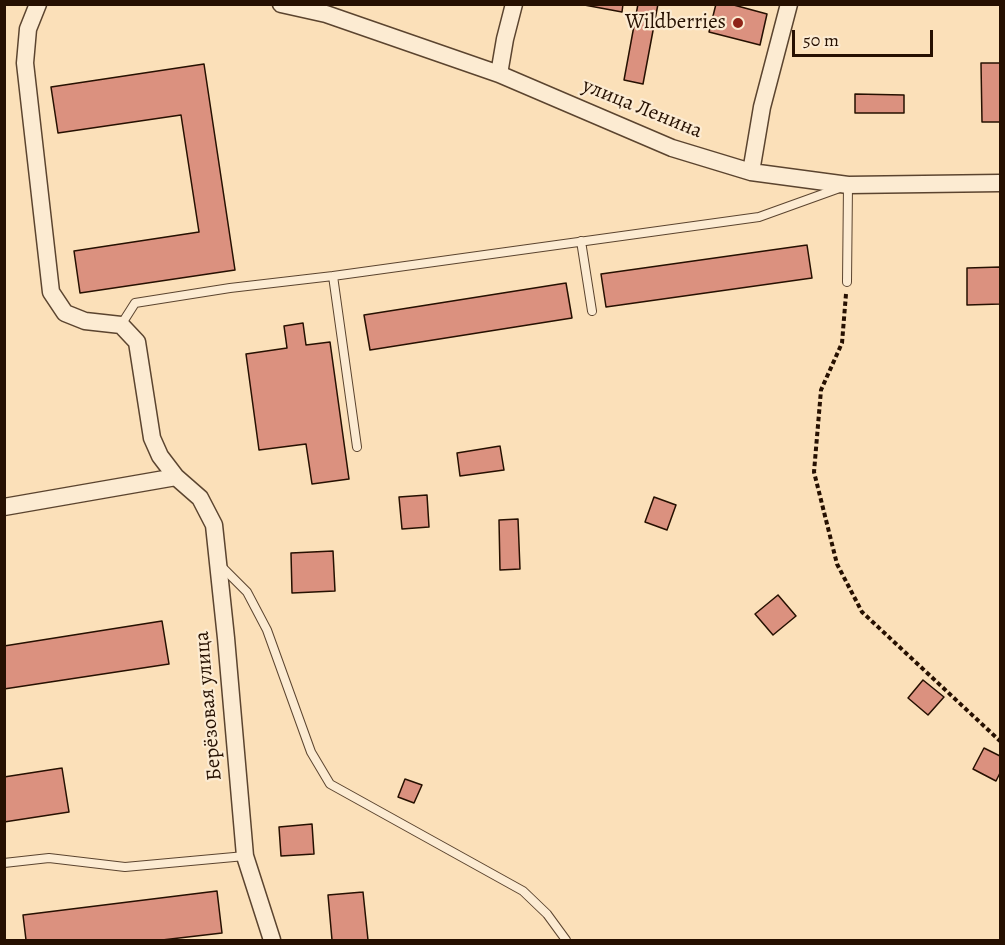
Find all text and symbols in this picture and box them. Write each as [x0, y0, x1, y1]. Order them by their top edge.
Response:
place label: Wildberries [625, 10, 726, 36]
marker: Wildberries [731, 16, 745, 30]
scale bar [795, 18, 936, 56]
text: 50 m [803, 28, 839, 52]
street label: улица Ленина [578, 74, 706, 144]
street label: Берёзовая улица [190, 630, 228, 782]

